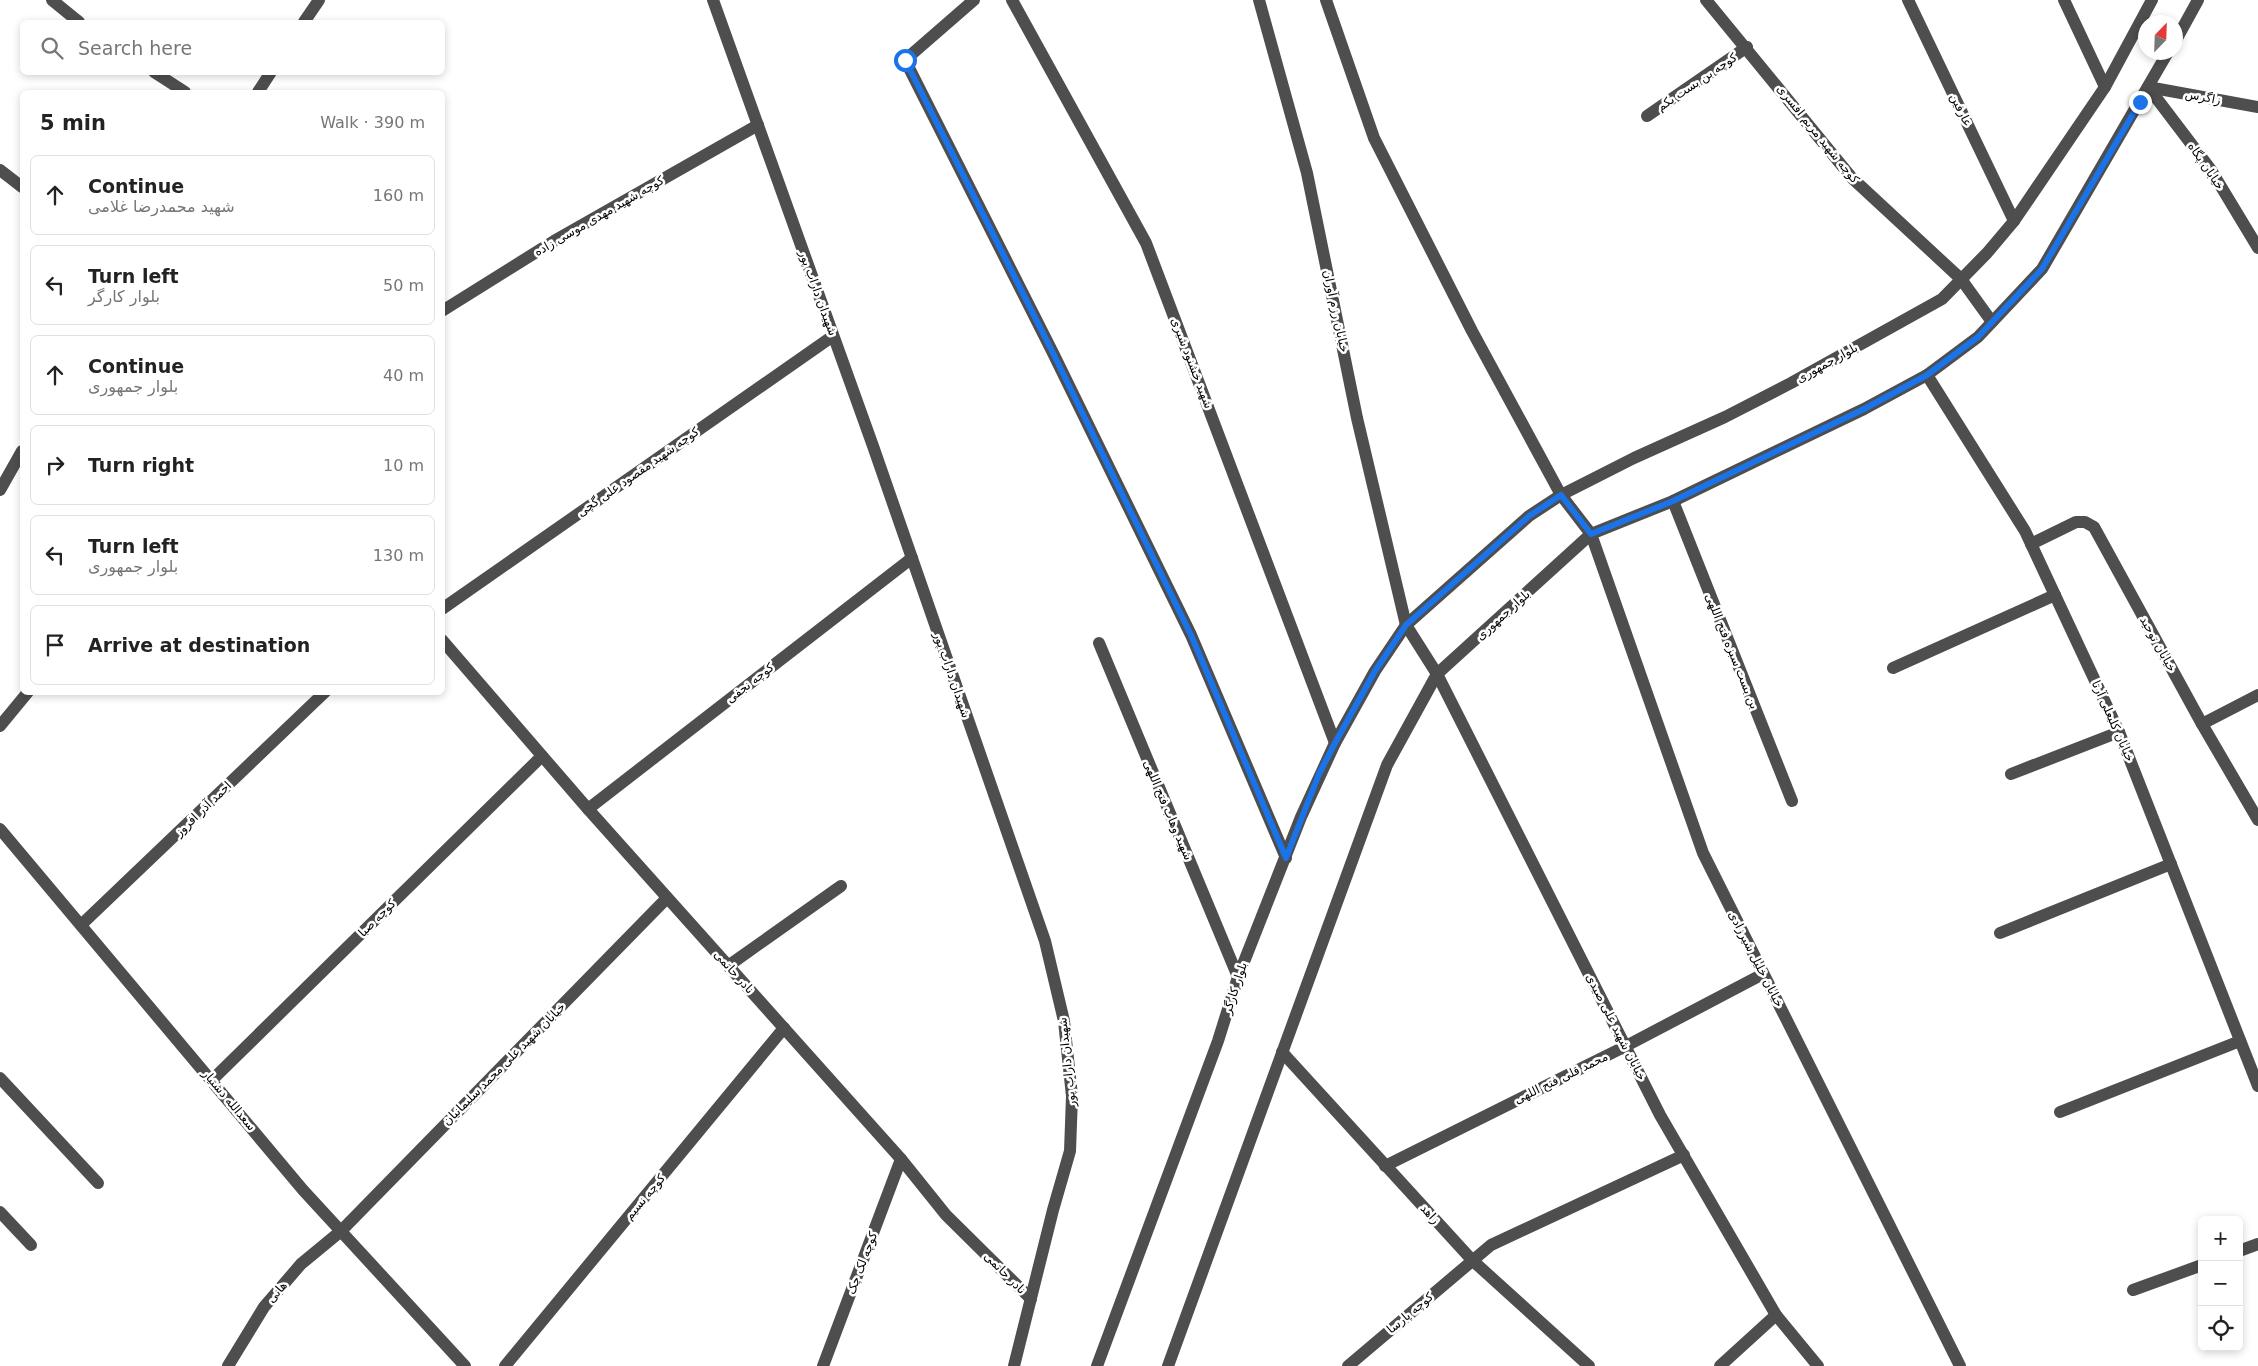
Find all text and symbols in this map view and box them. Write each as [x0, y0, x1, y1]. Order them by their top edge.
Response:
north arrow [2138, 15, 2183, 60]
search box [20, 20, 445, 75]
icon: search [38, 34, 66, 62]
text: Search here [78, 37, 192, 59]
route start [894, 49, 917, 72]
street label: کوچه بن بست یکم [1654, 50, 1740, 115]
street label: کوچه شهید مریم افسری [1773, 82, 1862, 187]
street label: زاگرس [2184, 87, 2222, 108]
street label: عارفین [1946, 91, 1975, 129]
route end [2129, 91, 2152, 114]
text: 5 min [40, 111, 106, 135]
text: Walk · 390 m [320, 113, 425, 132]
street label: خیابان پگاه [2185, 140, 2227, 192]
street label: کوچه شهید مهدی موسی زاده [532, 173, 667, 260]
text: Continue [88, 175, 184, 197]
icon: ahead [41, 181, 69, 209]
text: 160 m [373, 186, 424, 205]
text: شهید محمدرضا غلامی [88, 197, 235, 216]
street label: شهیدان داراب پور [795, 248, 840, 338]
text: Turn left [88, 265, 179, 287]
street label: خیابان رزم آوران [1319, 268, 1353, 354]
icon: left [41, 271, 69, 299]
text: 50 m [383, 276, 424, 295]
text: بلوار کارگر [88, 287, 160, 306]
street label: شهید خشنود شیری [1167, 316, 1216, 411]
street label: بلوار جمهوری [1794, 340, 1860, 386]
text: Continue [88, 355, 184, 377]
icon: ahead [41, 361, 69, 389]
text: 40 m [383, 366, 424, 385]
text: بلوار جمهوری [88, 377, 178, 396]
street label: کوچه شهید مقصود علی گچی [574, 424, 702, 520]
icon: right [41, 451, 69, 479]
text: Turn right [88, 454, 194, 476]
text: 10 m [383, 456, 424, 475]
text: Turn left [88, 535, 179, 557]
icon: left [41, 541, 69, 569]
text: 130 m [373, 546, 424, 565]
text: بلوار جمهوری [88, 557, 178, 576]
street label: بلوار جمهوری [1473, 587, 1534, 644]
street label: بن بست سبزه فتح اللهی [1701, 591, 1762, 711]
street label: خیابان توحید [2136, 614, 2179, 675]
street label: شهیدان داراب پور [930, 629, 973, 720]
icon: arrive [41, 631, 69, 659]
text: Arrive at destination [88, 634, 310, 656]
street label: کوچه نجفی [723, 660, 778, 707]
street label: خیابان کلبعلی آرتا [2088, 678, 2138, 764]
street label: شهید وهاب فتح اللهی [1140, 758, 1195, 863]
street label: احمد آذر افروز [170, 778, 235, 841]
street label: کوچه صبا [355, 896, 399, 940]
street label: خیابان خلیل شیرزادی [1725, 908, 1786, 1010]
street label: نادر حاتمی [710, 948, 757, 997]
street label: بلوار کارگر [1220, 960, 1251, 1017]
street label: خیابان شهید علی صیدی [1583, 971, 1649, 1083]
street label: خیابان شهید علی محمد سلیمانیان [440, 1000, 568, 1128]
street label: شهیدان داراب پور [1055, 1017, 1080, 1108]
street label: محمد قلی فتح اللهی [1512, 1049, 1610, 1107]
street label: سعدالله دشتیار [198, 1066, 259, 1134]
street label: کوچه نسیم [622, 1171, 669, 1223]
street label: زاهد [1417, 1201, 1443, 1228]
map controls [2198, 1216, 2243, 1351]
button: + [2198, 1216, 2243, 1261]
street label: کوچه لک چک [844, 1229, 881, 1297]
street label: نادر حاتمی [980, 1249, 1029, 1298]
button: − [2198, 1261, 2243, 1306]
street label: هانی [264, 1279, 290, 1305]
street label: کوچه پارسا [1384, 1289, 1437, 1337]
button: locate [2198, 1306, 2243, 1351]

